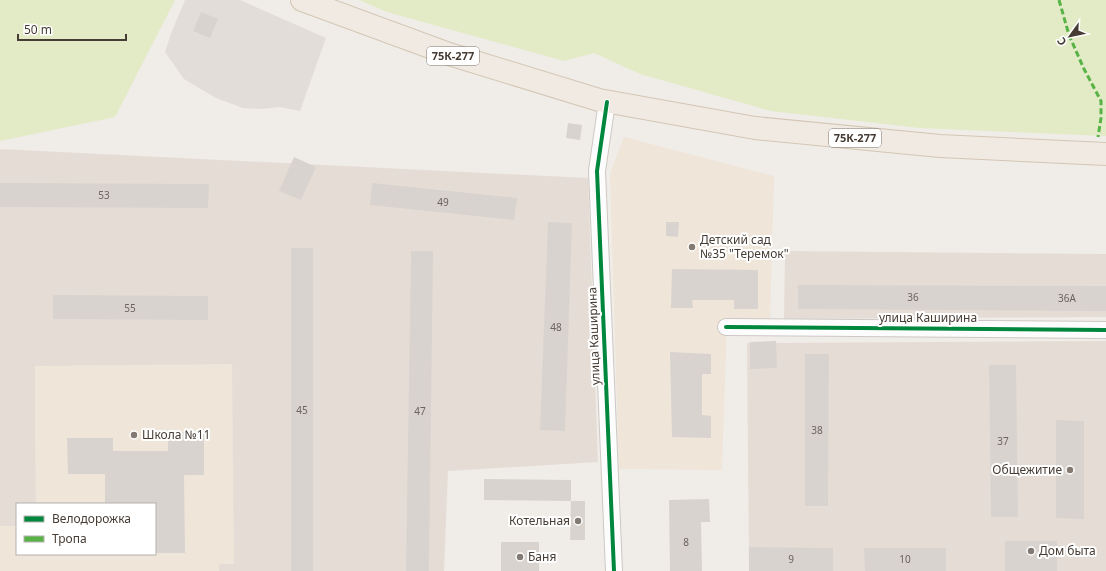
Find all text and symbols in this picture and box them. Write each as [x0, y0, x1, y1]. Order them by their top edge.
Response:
scale bar [18, 16, 126, 42]
north arrow [1050, 16, 1090, 56]
text: 50 m [24, 21, 52, 38]
text: С [1053, 35, 1069, 49]
road number: 75К-277 [427, 47, 479, 65]
road number: 75К-277 [829, 129, 881, 147]
house number: 53 [98, 188, 110, 202]
house number: 49 [437, 195, 449, 209]
place label: Детский сад №35 "Теремок" [700, 231, 789, 262]
marker: Детский сад №35 "Теремок" [687, 242, 697, 252]
street label: улица Каширина [583, 287, 604, 385]
house number: 36 [907, 290, 919, 304]
house number: 36А [1058, 291, 1077, 305]
house number: 55 [124, 301, 136, 315]
street label: улица Каширина [879, 309, 977, 326]
house number: 48 [550, 320, 562, 334]
house number: 45 [296, 403, 308, 417]
house number: 47 [414, 404, 426, 418]
house number: 38 [811, 423, 823, 437]
place label: Школа №11 [142, 426, 211, 443]
marker: Школа №11 [129, 430, 139, 440]
house number: 37 [997, 434, 1009, 448]
place label: Общежитие [992, 461, 1062, 478]
marker: Общежитие [1065, 465, 1075, 475]
legend [16, 503, 156, 555]
text: Велодорожка [52, 510, 131, 527]
place label: Котельная [509, 512, 570, 529]
marker: Котельная [573, 516, 583, 526]
text: Тропа [52, 530, 87, 547]
house number: 8 [683, 535, 689, 549]
place label: Дом быта [1039, 542, 1096, 559]
marker: Дом быта [1026, 546, 1036, 556]
place label: Баня [528, 548, 556, 565]
marker: Баня [515, 552, 525, 562]
house number: 9 [788, 552, 794, 566]
house number: 10 [899, 552, 911, 566]

